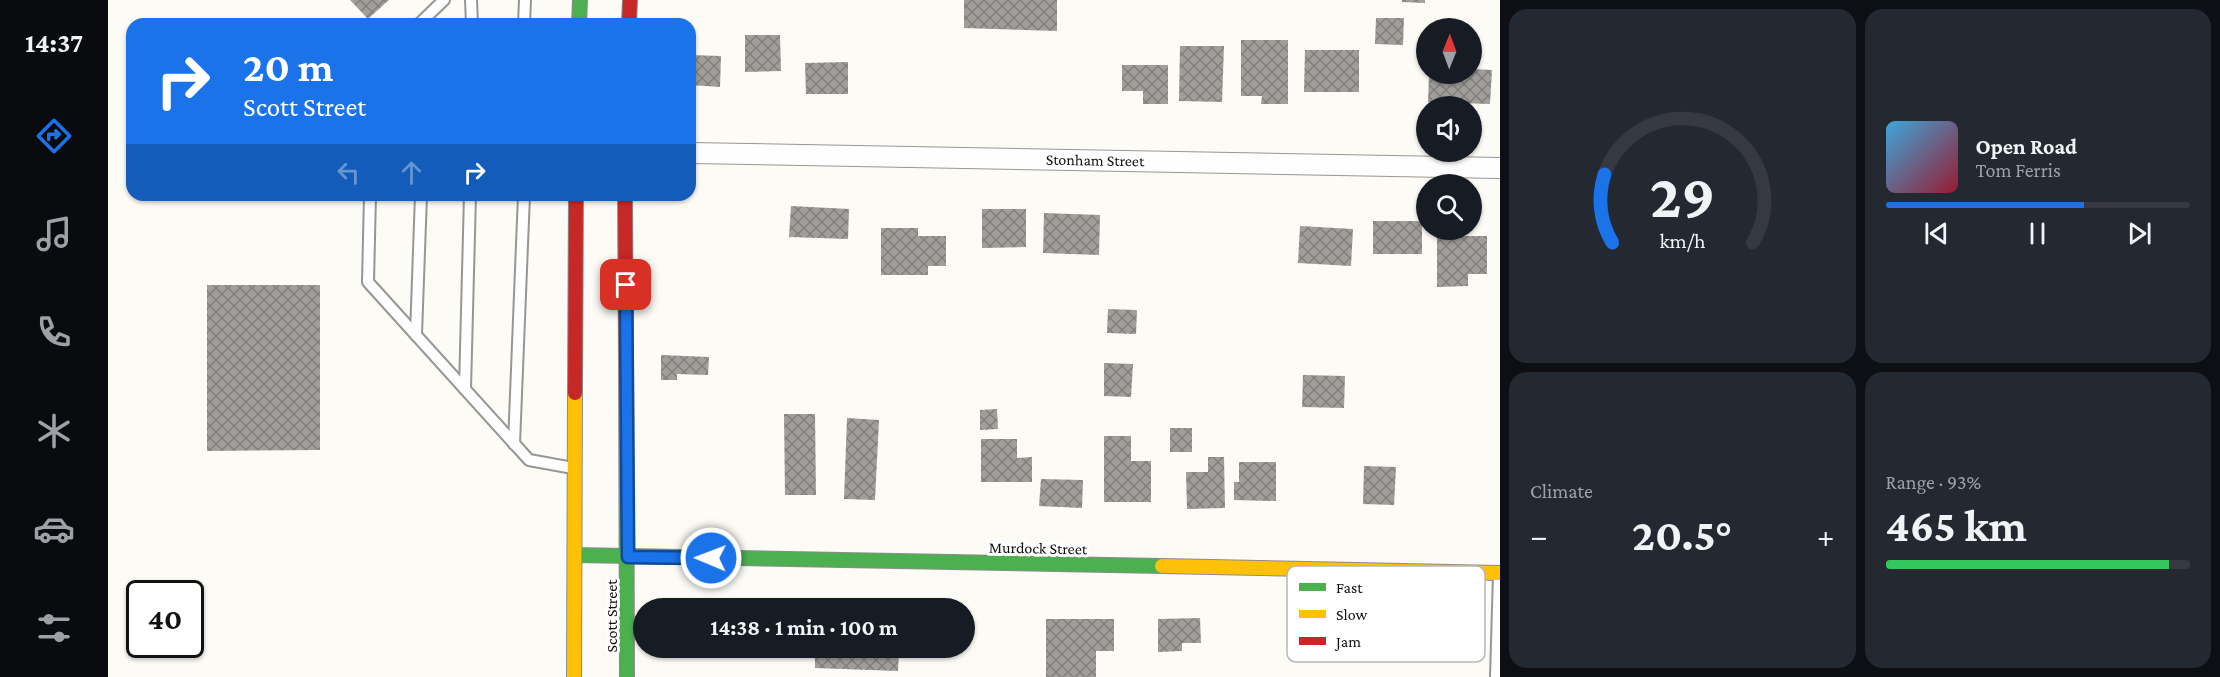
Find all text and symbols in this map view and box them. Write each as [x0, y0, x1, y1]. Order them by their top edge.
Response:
north arrow [1416, 18, 1482, 84]
map controls [1416, 18, 1482, 240]
text: 14:37 [25, 28, 83, 58]
icon: right [144, 42, 222, 120]
text: 20 m [243, 43, 334, 90]
text: Scott Street [243, 92, 366, 122]
button: sound [1416, 96, 1482, 162]
icon: directions [33, 115, 75, 157]
text: Open Road [1976, 134, 2077, 159]
street label: Stonham Street [1046, 151, 1145, 169]
icon: left [332, 156, 365, 189]
icon: ahead [395, 156, 428, 189]
icon: right [458, 156, 491, 189]
text: Tom Ferris [1976, 159, 2061, 181]
text: 29 [1649, 161, 1715, 230]
button: search [1416, 174, 1482, 240]
icon: music [33, 213, 75, 255]
icon: previous [1920, 217, 1953, 250]
icon: pause [2021, 217, 2054, 250]
icon: next [2123, 217, 2156, 250]
text: km/h [1659, 229, 1706, 253]
pin [600, 259, 651, 310]
icon: arrive [609, 268, 642, 301]
icon: phone [33, 311, 75, 353]
icon: climate [33, 410, 75, 452]
text: Range · 93% [1886, 471, 1981, 493]
text: Climate [1530, 480, 1593, 502]
text: 465 km [1886, 501, 2027, 551]
icon: car [33, 508, 75, 550]
text: 20.5° [1632, 510, 1732, 560]
text: − [1530, 517, 1547, 554]
text: + [1817, 517, 1834, 554]
position arrow [679, 526, 743, 590]
street label: Murdock Street [989, 539, 1088, 557]
legend [1287, 566, 1485, 662]
street label: Scott Street [603, 579, 620, 653]
text: Fast [1336, 579, 1363, 596]
speed limit sign: 40 [126, 580, 204, 658]
text: Slow [1336, 606, 1368, 623]
icon: filters [33, 607, 75, 649]
text: 14:38 · 1 min · 100 m [710, 615, 898, 640]
text: Jam [1334, 633, 1361, 651]

